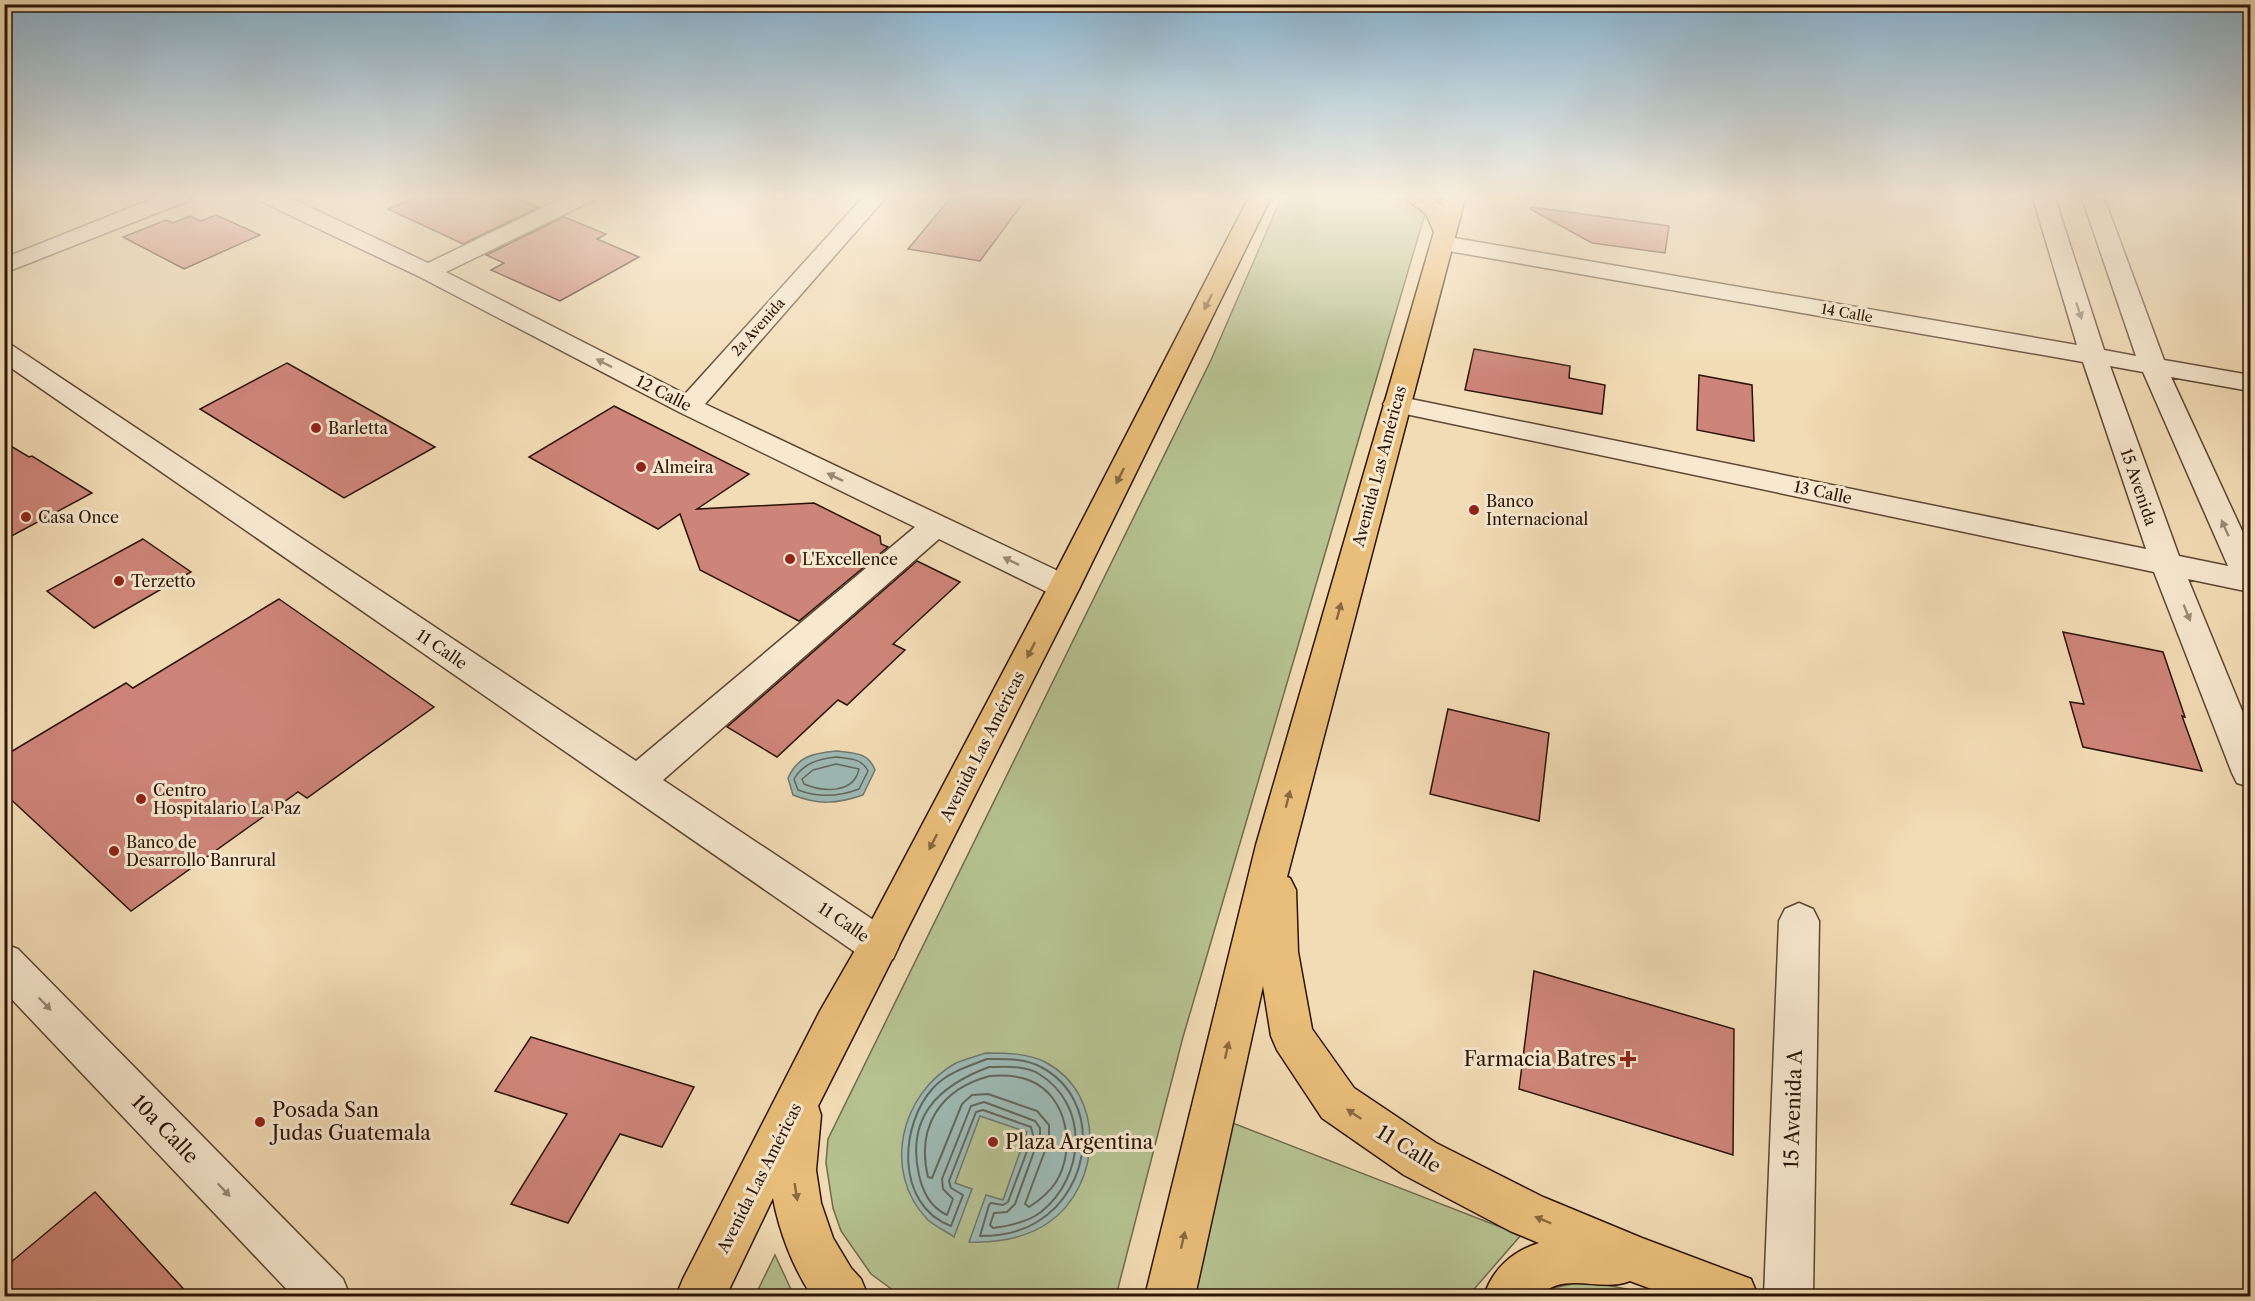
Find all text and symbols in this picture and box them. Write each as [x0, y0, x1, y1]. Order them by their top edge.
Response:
one-way arrow [1203, 293, 1213, 311]
street label: 2a Avenida [727, 294, 789, 360]
street label: 14 Calle [1820, 300, 1874, 326]
one-way arrow [2075, 302, 2085, 320]
one-way arrow [595, 358, 612, 368]
street label: 12 Calle [633, 371, 695, 415]
street label: Avenida Las Américas [1348, 383, 1410, 550]
place label: Barletta [328, 418, 388, 438]
marker: Barletta [309, 421, 323, 435]
street label: 15 Avenida [2116, 446, 2162, 529]
place label: Almeira [652, 457, 714, 477]
marker: Almeira [634, 460, 648, 474]
one-way arrow [1115, 468, 1124, 485]
one-way arrow [827, 472, 844, 481]
street label: 13 Calle [1792, 476, 1854, 508]
place label: Banco Internacional [1486, 491, 1588, 529]
marker: Banco Internacional [1467, 503, 1481, 517]
place label: Casa Once [38, 507, 119, 527]
marker: Casa Once [19, 510, 33, 524]
one-way arrow [2221, 519, 2230, 536]
place label: L'Excellence [802, 549, 898, 569]
marker: L'Excellence [783, 552, 797, 566]
one-way arrow [1003, 557, 1020, 566]
place label: Terzetto [131, 571, 196, 591]
marker: Terzetto [112, 574, 126, 588]
one-way arrow [1335, 602, 1345, 620]
one-way arrow [2182, 605, 2192, 623]
street label: 11 Calle [413, 625, 471, 673]
one-way arrow [1026, 642, 1036, 659]
street label: Avenida Las Américas [935, 668, 1029, 825]
place label: Centro Hospitalario La Paz [153, 780, 301, 818]
one-way arrow [1284, 790, 1293, 808]
marker: Centro Hospitalario La Paz [134, 792, 148, 806]
place label: Banco de Desarrollo Banrural [126, 832, 276, 870]
one-way arrow [928, 833, 938, 851]
marker: Banco de Desarrollo Banrural [107, 844, 121, 858]
street label: 11 Calle [815, 898, 873, 946]
one-way arrow [38, 997, 52, 1012]
one-way arrow [1223, 1040, 1233, 1059]
place label: Farmacia Batres [1464, 1047, 1616, 1071]
street label: 15 Avenida A [1779, 1048, 1807, 1169]
marker: Farmacia Batres [1621, 1052, 1635, 1066]
street label: 10a Calle [127, 1090, 203, 1168]
place label: Posada San Judas Guatemala [269, 1098, 431, 1145]
street label: Avenida Las Américas [712, 1100, 806, 1257]
one-way arrow [1346, 1109, 1362, 1120]
marker: Posada San Judas Guatemala [253, 1115, 267, 1129]
street label: 11 Calle [1372, 1120, 1446, 1178]
place label: Plaza Argentina [1005, 1130, 1154, 1154]
marker: Plaza Argentina [986, 1135, 1000, 1149]
one-way arrow [216, 1183, 230, 1197]
one-way arrow [792, 1183, 801, 1202]
one-way arrow [1533, 1215, 1551, 1225]
one-way arrow [1179, 1230, 1189, 1249]

